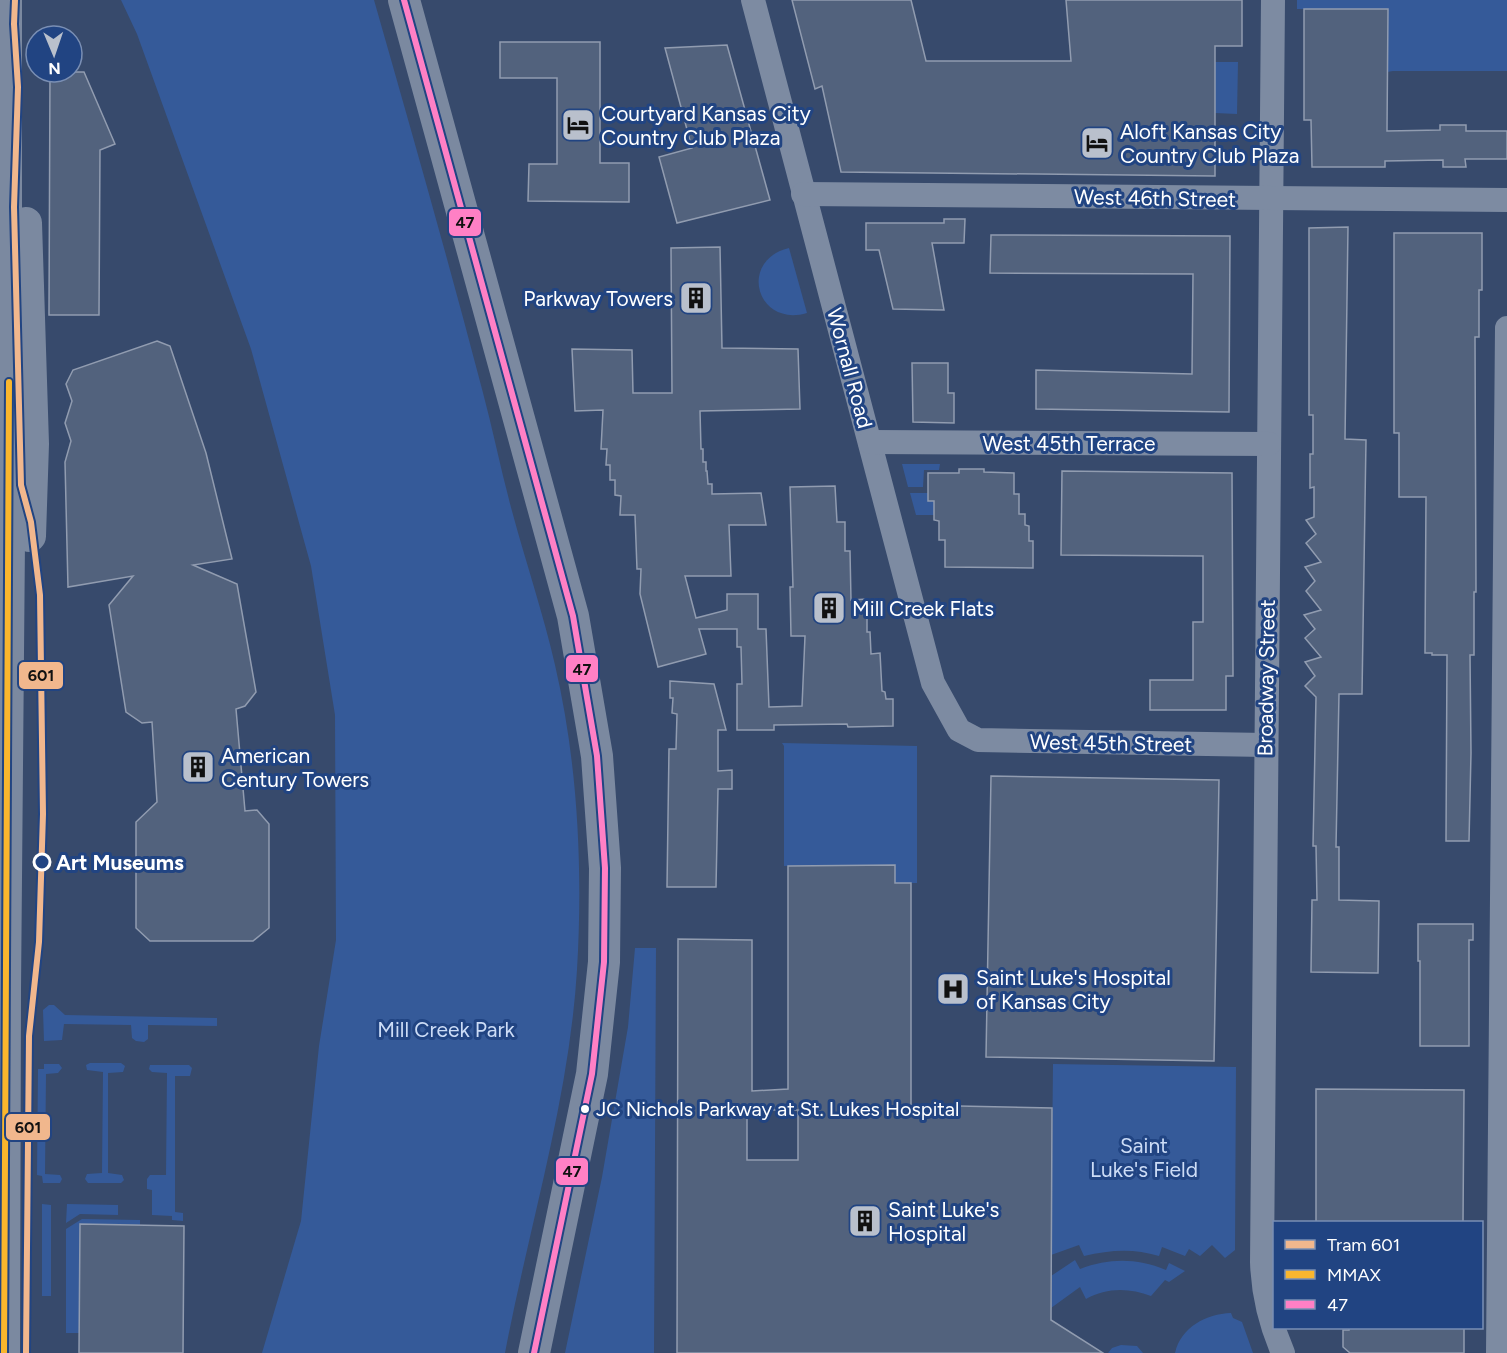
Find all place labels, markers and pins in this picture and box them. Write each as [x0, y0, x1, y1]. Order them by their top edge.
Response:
place label: Courtyard Kansas City Country Club Plaza [601, 101, 811, 150]
hotel icon: Courtyard Kansas City Country Club Plaza [560, 107, 596, 143]
place label: Aloft Kansas City Country Club Plaza [1120, 119, 1300, 168]
hotel icon: Aloft Kansas City Country Club Plaza [1079, 125, 1115, 161]
building icon: Parkway Towers [678, 280, 714, 316]
place label: Parkway Towers [523, 286, 673, 311]
building icon: Mill Creek Flats [811, 590, 847, 626]
place label: Mill Creek Flats [852, 596, 994, 621]
place label: American Century Towers [221, 743, 369, 792]
building icon: American Century Towers [180, 749, 216, 785]
place label: Art Museums [56, 850, 184, 875]
marker: Art Museums [33, 853, 51, 871]
place label: Saint Luke's Hospital of Kansas City [976, 965, 1171, 1014]
hospital icon: Saint Luke's Hospital of Kansas City [935, 971, 971, 1007]
place label: JC Nichols Parkway at St. Lukes Hospital [596, 1097, 959, 1121]
marker: JC Nichols Parkway at St. Lukes Hospital [579, 1103, 591, 1115]
place label: Saint Luke's Hospital [888, 1197, 999, 1246]
building icon: Saint Luke's Hospital [847, 1203, 883, 1239]

